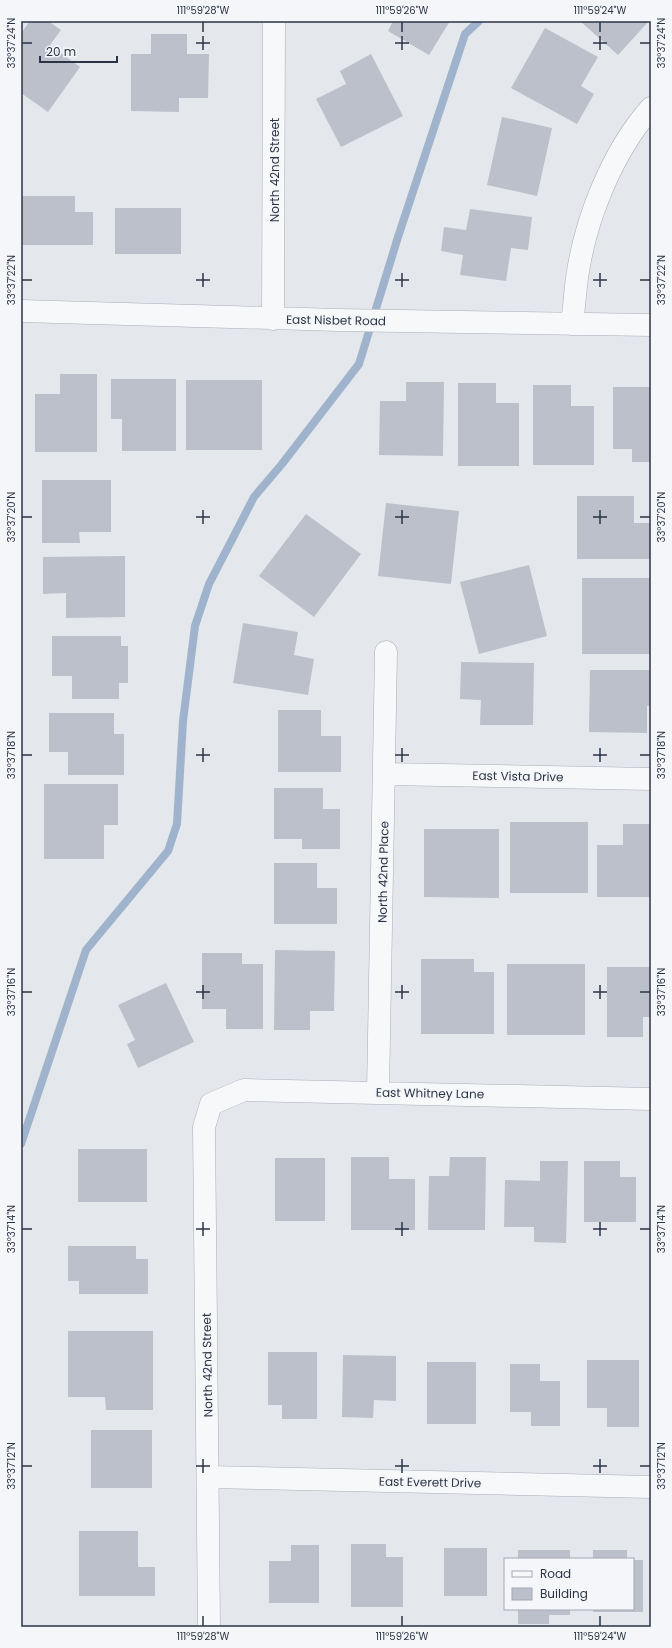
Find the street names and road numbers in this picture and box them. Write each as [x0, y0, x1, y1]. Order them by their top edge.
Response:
street label: North 42nd Street [266, 118, 283, 222]
street label: East Nisbet Road [286, 311, 386, 329]
street label: East Vista Drive [472, 767, 564, 785]
street label: North 42nd Place [374, 821, 392, 923]
street label: East Whitney Lane [376, 1084, 484, 1102]
street label: North 42nd Street [198, 1313, 216, 1417]
street label: East Everett Drive [379, 1473, 481, 1491]

